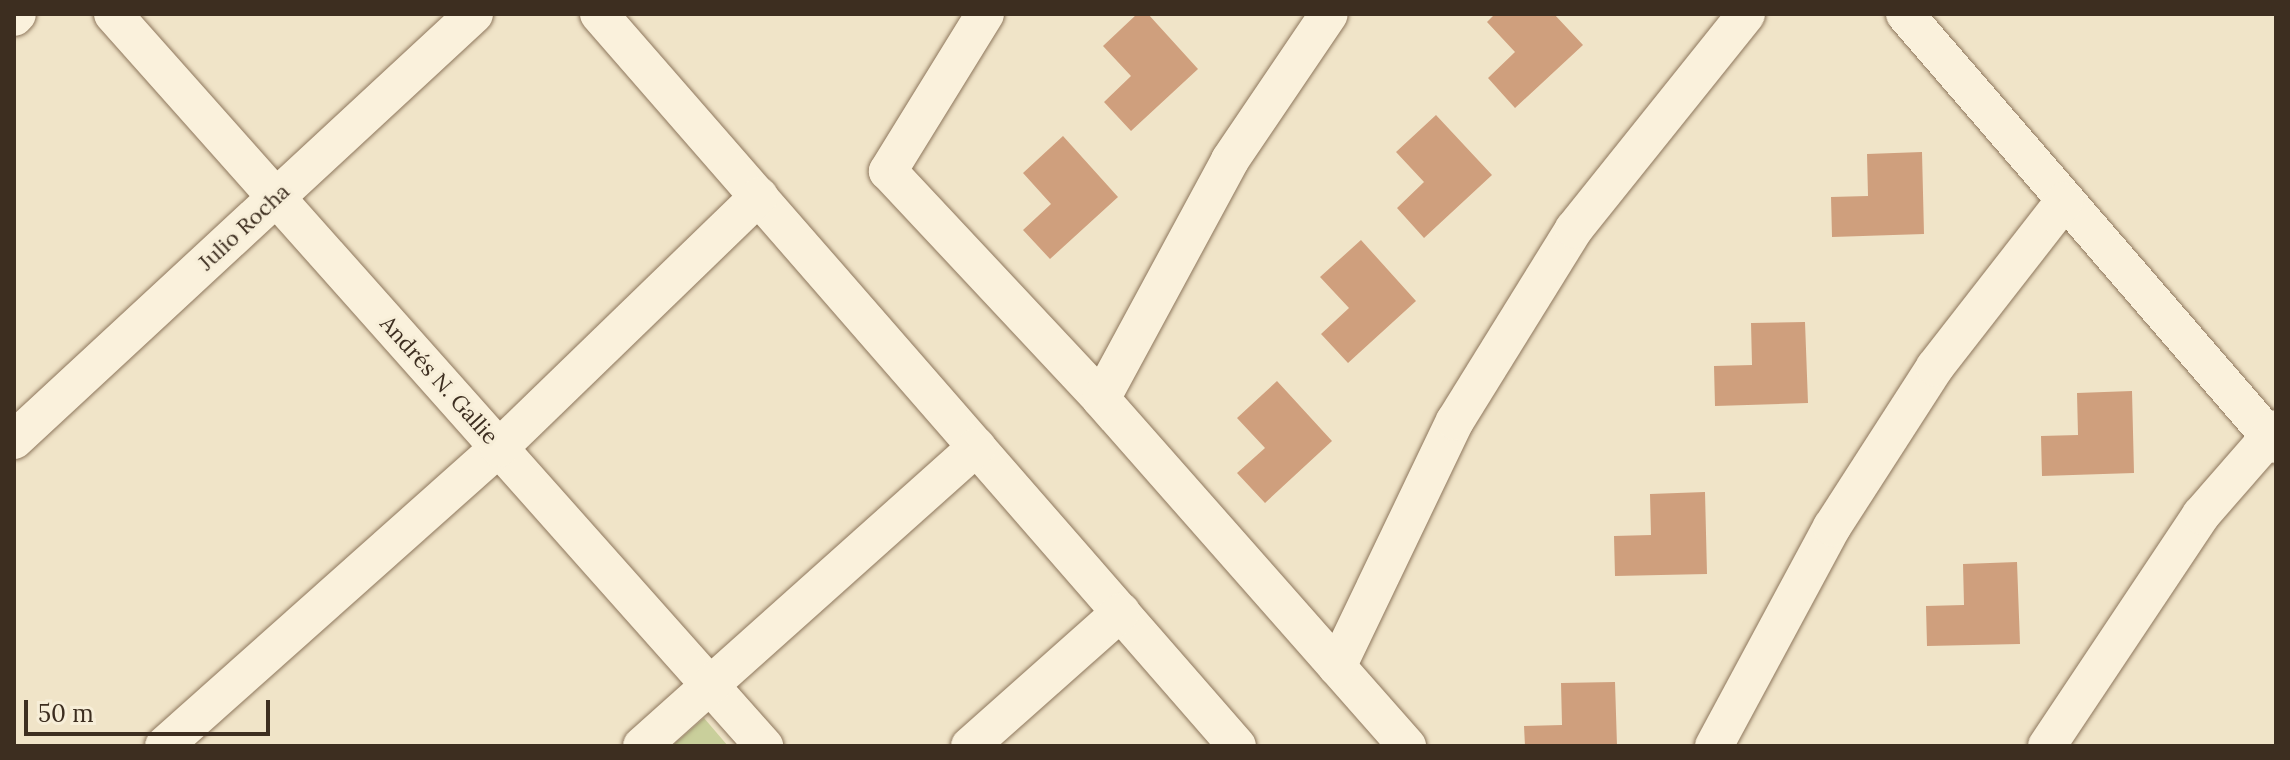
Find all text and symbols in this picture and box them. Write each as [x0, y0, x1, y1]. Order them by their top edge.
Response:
street label: Julio Rocha [193, 178, 295, 276]
street label: Andrés N. Gallie [375, 310, 503, 450]
scale bar [28, 684, 274, 734]
text: 50 m [38, 698, 94, 729]

